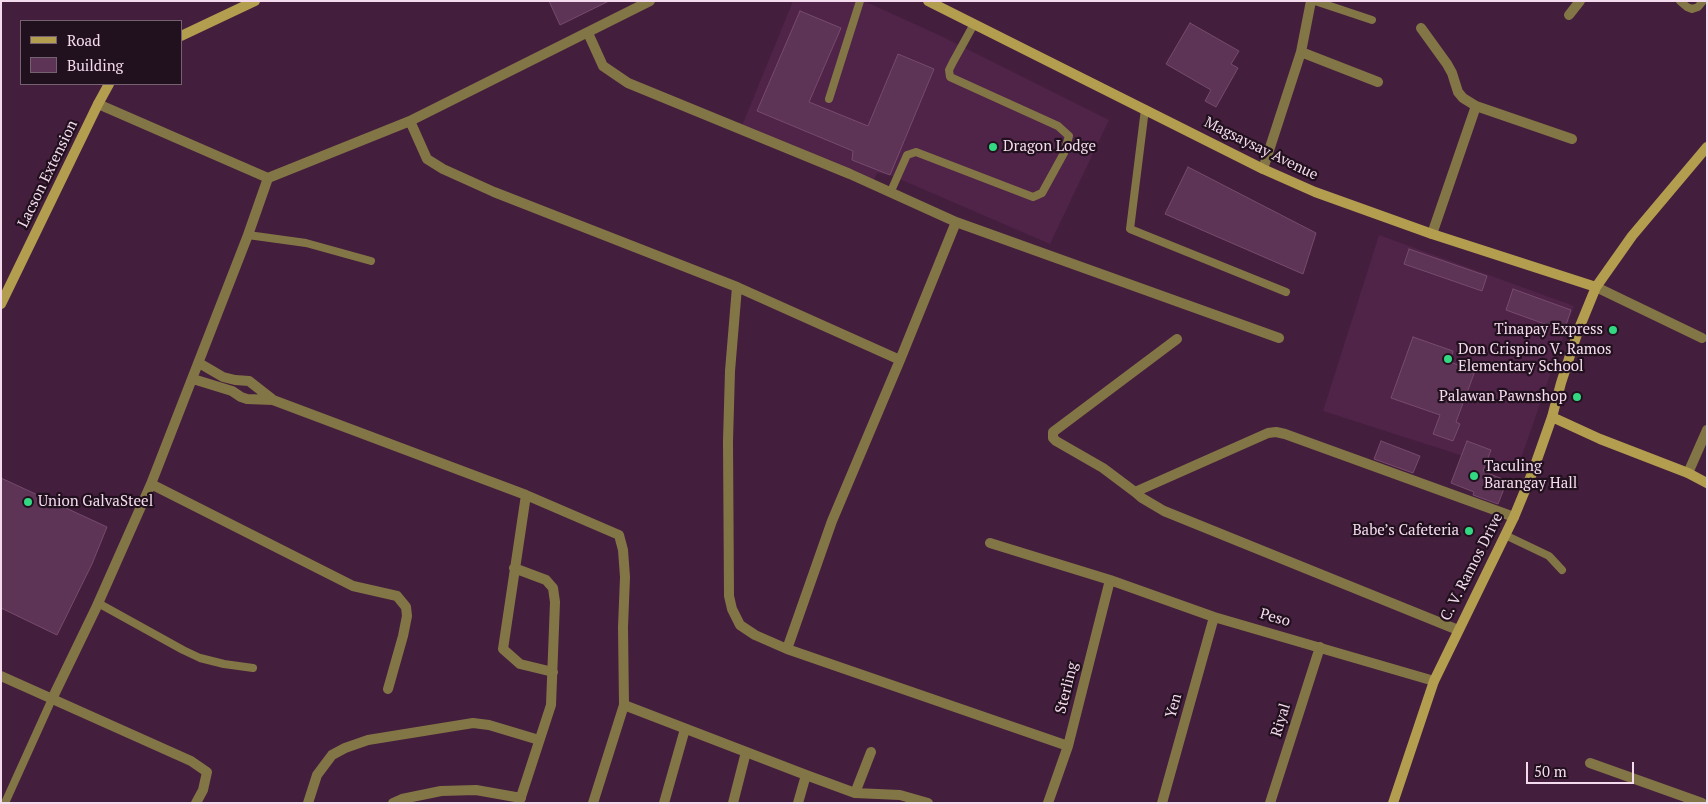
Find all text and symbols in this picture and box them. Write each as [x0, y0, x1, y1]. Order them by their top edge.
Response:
legend [20, 20, 182, 85]
text: Road [67, 30, 100, 50]
text: Building [67, 55, 124, 75]
street label: Magsaysay Avenue [1201, 114, 1321, 184]
street label: Lacson Extension [14, 118, 82, 230]
place label: Dragon Lodge [1003, 138, 1096, 156]
marker: Dragon Lodge [987, 141, 999, 153]
place label: Tinapay Express [1494, 321, 1603, 339]
marker: Tinapay Express [1607, 324, 1619, 336]
place label: Don Crispino V. Ramos Elementary School [1458, 341, 1612, 376]
marker: Don Crispino V. Ramos Elementary School [1442, 353, 1454, 365]
place label: Palawan Pawnshop [1439, 388, 1567, 406]
marker: Palawan Pawnshop [1571, 391, 1583, 403]
place label: Taculing Barangay Hall [1484, 458, 1577, 493]
marker: Taculing Barangay Hall [1468, 470, 1480, 482]
place label: Union GalvaSteel [38, 493, 153, 511]
marker: Union GalvaSteel [22, 496, 34, 508]
street label: C. V. Ramos Drive [1437, 510, 1507, 624]
place label: Babe’s Cafeteria [1352, 522, 1459, 540]
marker: Babe’s Cafeteria [1463, 525, 1475, 537]
street label: Peso [1258, 605, 1292, 631]
street label: Sterling [1052, 660, 1082, 716]
street label: Yen [1162, 692, 1186, 720]
street label: Riyal [1267, 701, 1295, 739]
scale bar [1528, 752, 1636, 784]
text: 50 m [1534, 761, 1567, 781]

